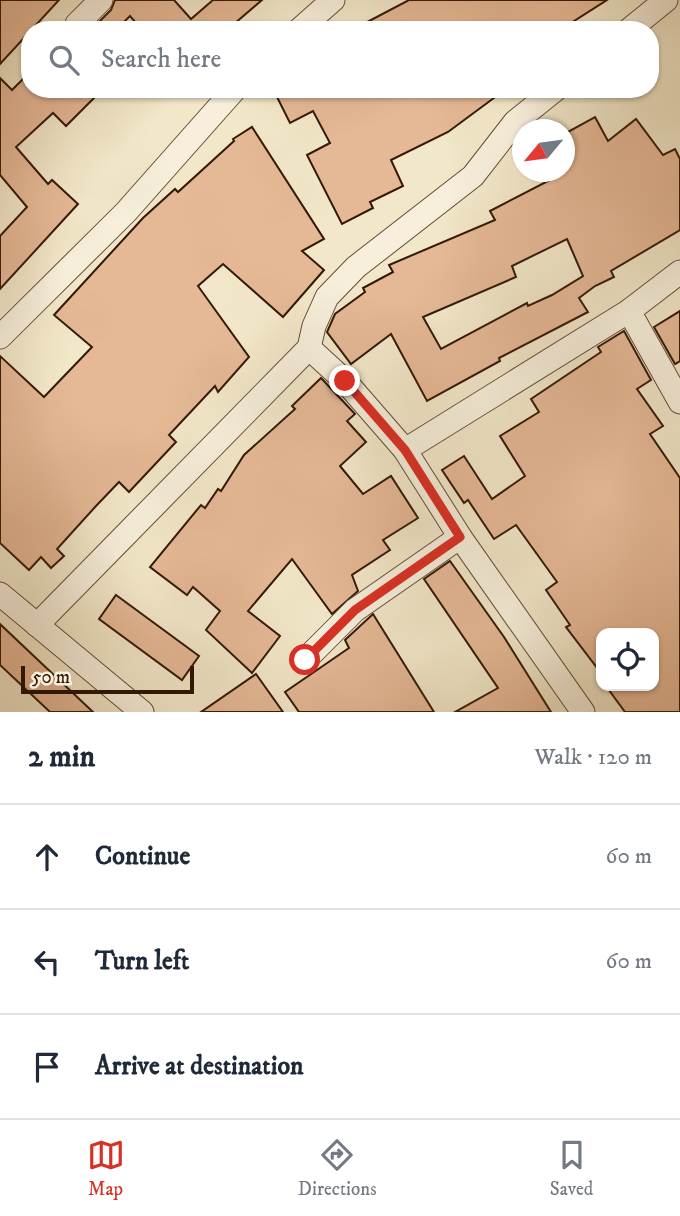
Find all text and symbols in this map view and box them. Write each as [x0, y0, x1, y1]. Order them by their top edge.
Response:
search box [21, 21, 659, 98]
icon: search [45, 41, 83, 79]
text: Search here [101, 43, 221, 76]
north arrow [512, 119, 575, 182]
route end [329, 365, 360, 396]
map controls [596, 628, 659, 691]
button: locate [596, 628, 659, 691]
route start [289, 644, 320, 675]
scale bar [21, 663, 194, 695]
text: 50 m [32, 666, 70, 689]
text: 2 min [28, 739, 95, 776]
text: Walk · 120 m [534, 743, 652, 772]
icon: ahead [28, 838, 66, 876]
text: Continue [95, 840, 190, 873]
text: 60 m [605, 842, 652, 871]
icon: left [28, 943, 66, 981]
text: Turn left [95, 945, 189, 978]
text: 60 m [605, 947, 652, 976]
icon: arrive [28, 1048, 66, 1086]
text: Arrive at destination [95, 1050, 304, 1083]
tab: Map [87, 1136, 125, 1201]
tab: Directions [298, 1136, 377, 1201]
tab: Saved [550, 1136, 593, 1201]

